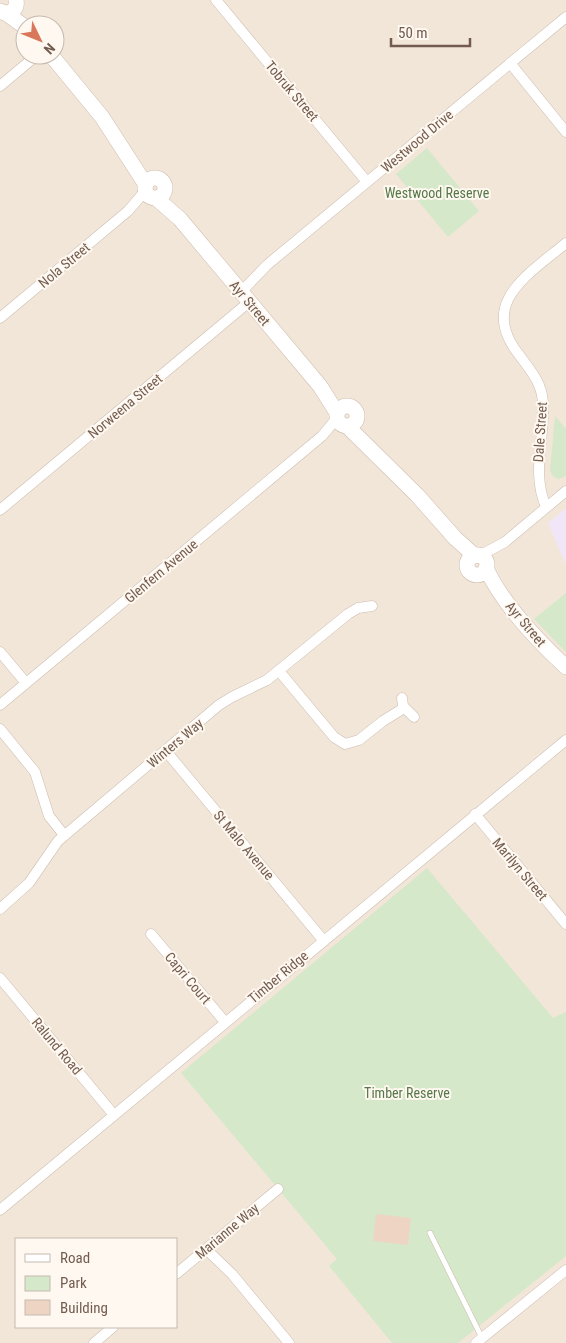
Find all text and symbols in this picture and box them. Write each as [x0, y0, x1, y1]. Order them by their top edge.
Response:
north arrow [15, 15, 65, 65]
scale bar [391, 15, 470, 47]
text: 50 m [398, 24, 428, 42]
text: N [41, 40, 58, 57]
street label: Tobruk Street [262, 58, 322, 124]
street label: Westwood Drive [378, 106, 456, 176]
park label: Westwood Reserve [385, 185, 490, 201]
street label: Nola Street [35, 239, 93, 291]
street label: Ayr Street [227, 277, 273, 329]
street label: Norweena Street [85, 370, 165, 442]
street label: Dale Street [530, 401, 550, 463]
street label: Glenfern Avenue [121, 536, 201, 606]
street label: Ayr Street [503, 598, 549, 650]
street label: Winters Way [144, 715, 206, 771]
street label: St Malo Avenue [210, 807, 278, 883]
street label: Marilyn Street [489, 835, 551, 903]
street label: Timber Ridge [245, 947, 311, 1007]
street label: Capri Court [162, 949, 214, 1007]
street label: Ralund Road [29, 1014, 85, 1078]
park label: Timber Reserve [364, 1085, 450, 1101]
street label: Marianne Way [192, 1200, 262, 1262]
legend [15, 1238, 178, 1328]
text: Road [60, 1249, 90, 1267]
text: Park [60, 1274, 87, 1292]
text: Building [60, 1299, 108, 1317]

